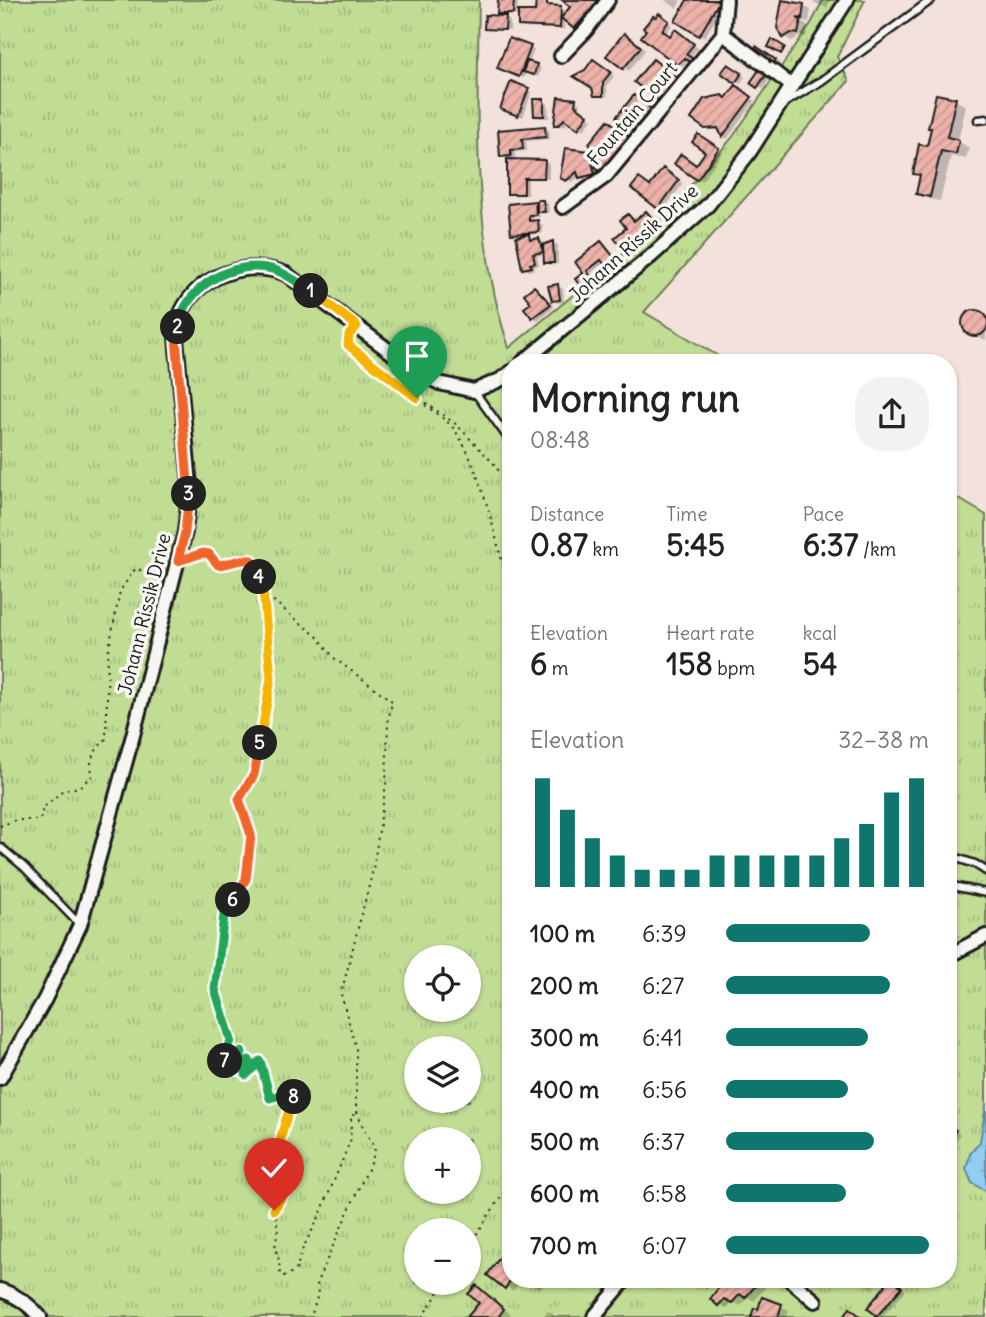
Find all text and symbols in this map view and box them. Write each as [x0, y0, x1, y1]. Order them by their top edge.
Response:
street label: Fountain Court [582, 56, 682, 170]
street label: Johann Rissik Drive [563, 179, 703, 307]
pin: 1 [294, 274, 328, 308]
text: 1 [307, 278, 314, 302]
pin: 2 [160, 310, 196, 344]
text: 2 [172, 314, 183, 338]
pin [387, 326, 447, 398]
icon: arrive [398, 337, 436, 375]
text: Morning run [530, 375, 740, 422]
button: share [855, 377, 929, 451]
text: 08:48 [530, 425, 590, 454]
pin: 3 [172, 476, 206, 512]
text: 3 [183, 481, 194, 505]
text: Distance [530, 502, 604, 526]
text: Time [666, 502, 707, 526]
text: Pace [803, 502, 844, 526]
text: 0.87 [530, 526, 588, 564]
text: 5:45 [666, 526, 725, 564]
text: 6:37 [803, 526, 859, 564]
street label: Johann Rissik Drive [112, 531, 176, 697]
text: km [588, 537, 619, 561]
text: /km [859, 537, 896, 561]
pin: 4 [242, 560, 276, 594]
text: 4 [253, 564, 264, 588]
text: Elevation [530, 621, 608, 645]
text: Heart rate [666, 621, 754, 645]
text: kcal [803, 621, 837, 645]
text: 6 [530, 645, 547, 683]
text: 158 [666, 645, 713, 683]
text: 54 [803, 645, 837, 683]
text: m [547, 656, 569, 680]
text: bpm [713, 656, 755, 680]
text: Elevation [530, 725, 624, 754]
text: 32–38 m [838, 725, 929, 754]
pin: 5 [243, 726, 278, 760]
text: 5 [254, 730, 265, 754]
pin: 6 [216, 883, 250, 918]
text: 6 [227, 887, 238, 911]
text: 100 m [530, 919, 595, 948]
text: 6:39 [642, 919, 687, 948]
map controls [404, 945, 481, 1295]
button: locate [404, 945, 481, 1022]
text: 200 m [530, 971, 599, 1000]
text: 6:27 [642, 971, 684, 1000]
text: 300 m [530, 1023, 599, 1052]
text: 6:41 [642, 1023, 683, 1052]
button: layers [404, 1036, 481, 1113]
pin: 7 [208, 1044, 243, 1078]
text: 7 [220, 1048, 229, 1072]
text: 400 m [530, 1075, 599, 1104]
text: 6:56 [642, 1075, 687, 1104]
pin: 8 [276, 1080, 312, 1114]
text: 8 [288, 1084, 299, 1108]
button: + [404, 1127, 481, 1204]
text: 500 m [530, 1127, 599, 1156]
text: 6:37 [642, 1127, 685, 1156]
pin [244, 1138, 304, 1210]
icon: check [255, 1149, 293, 1187]
text: 600 m [530, 1179, 599, 1208]
text: 6:58 [642, 1179, 687, 1208]
button: − [404, 1218, 481, 1295]
text: 700 m [530, 1231, 597, 1260]
text: 6:07 [642, 1231, 687, 1260]

